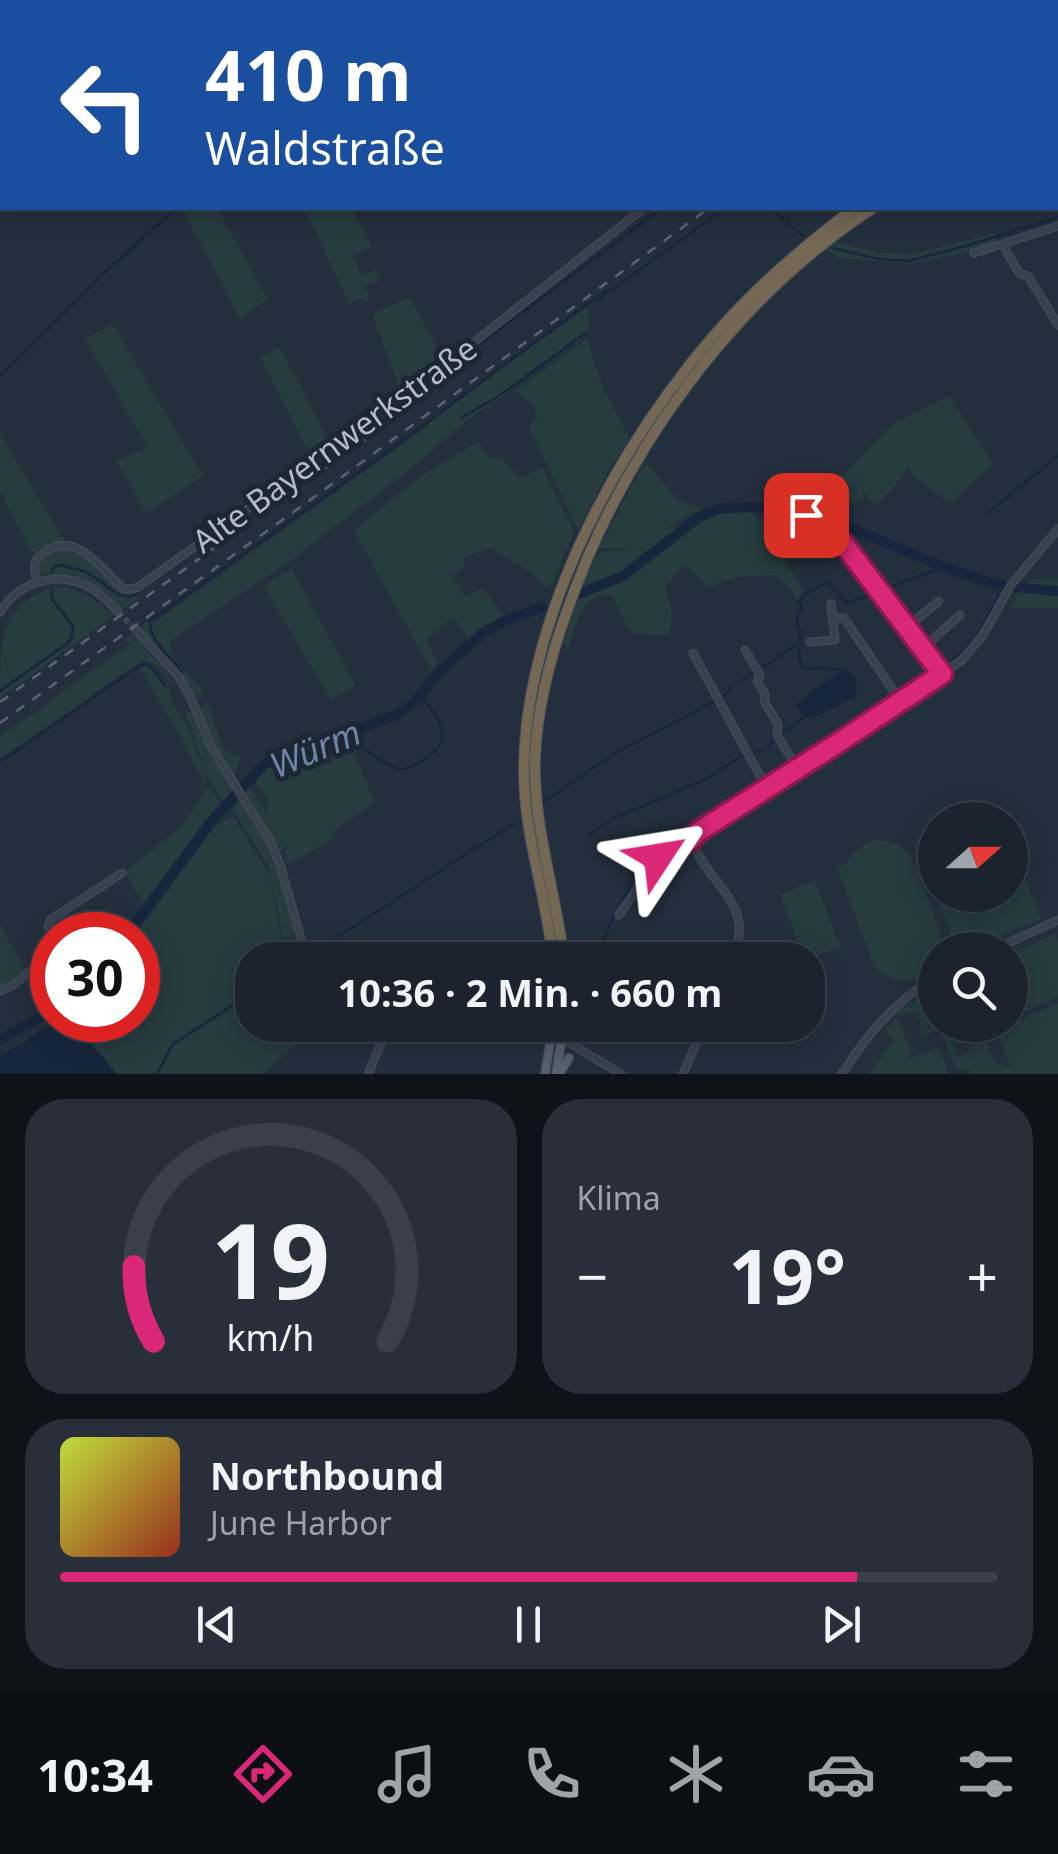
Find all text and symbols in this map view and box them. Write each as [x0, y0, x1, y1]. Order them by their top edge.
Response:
text: 410 m [205, 26, 412, 122]
icon: left [40, 40, 170, 170]
text: Waldstraße [205, 117, 445, 178]
street label: Alte Bayernwerkstraße [183, 326, 485, 562]
pin [764, 473, 849, 558]
icon: arrive [779, 488, 834, 543]
water label: Würm [262, 708, 368, 788]
north arrow [918, 802, 1028, 912]
map controls [918, 802, 1028, 1042]
position arrow [606, 805, 710, 909]
speed limit sign: 30 [30, 912, 160, 1042]
button: search [918, 932, 1028, 1042]
text: 10:36 · 2 Min. · 660 m [338, 966, 722, 1018]
text: Klima [577, 1176, 661, 1219]
text: 19 [211, 1188, 330, 1329]
text: 19° [728, 1224, 846, 1326]
text: − [577, 1238, 608, 1313]
text: + [967, 1238, 998, 1313]
text: km/h [227, 1313, 315, 1361]
text: Northbound [210, 1449, 444, 1501]
text: June Harbor [210, 1501, 392, 1544]
icon: previous [189, 1597, 244, 1652]
icon: pause [501, 1597, 556, 1652]
icon: next [814, 1597, 869, 1652]
icon: directions [228, 1739, 298, 1809]
icon: music [372, 1739, 442, 1809]
icon: phone [517, 1739, 587, 1809]
icon: climate [661, 1739, 731, 1809]
icon: car [806, 1739, 876, 1809]
icon: filters [951, 1739, 1021, 1809]
text: 10:34 [37, 1744, 153, 1805]

